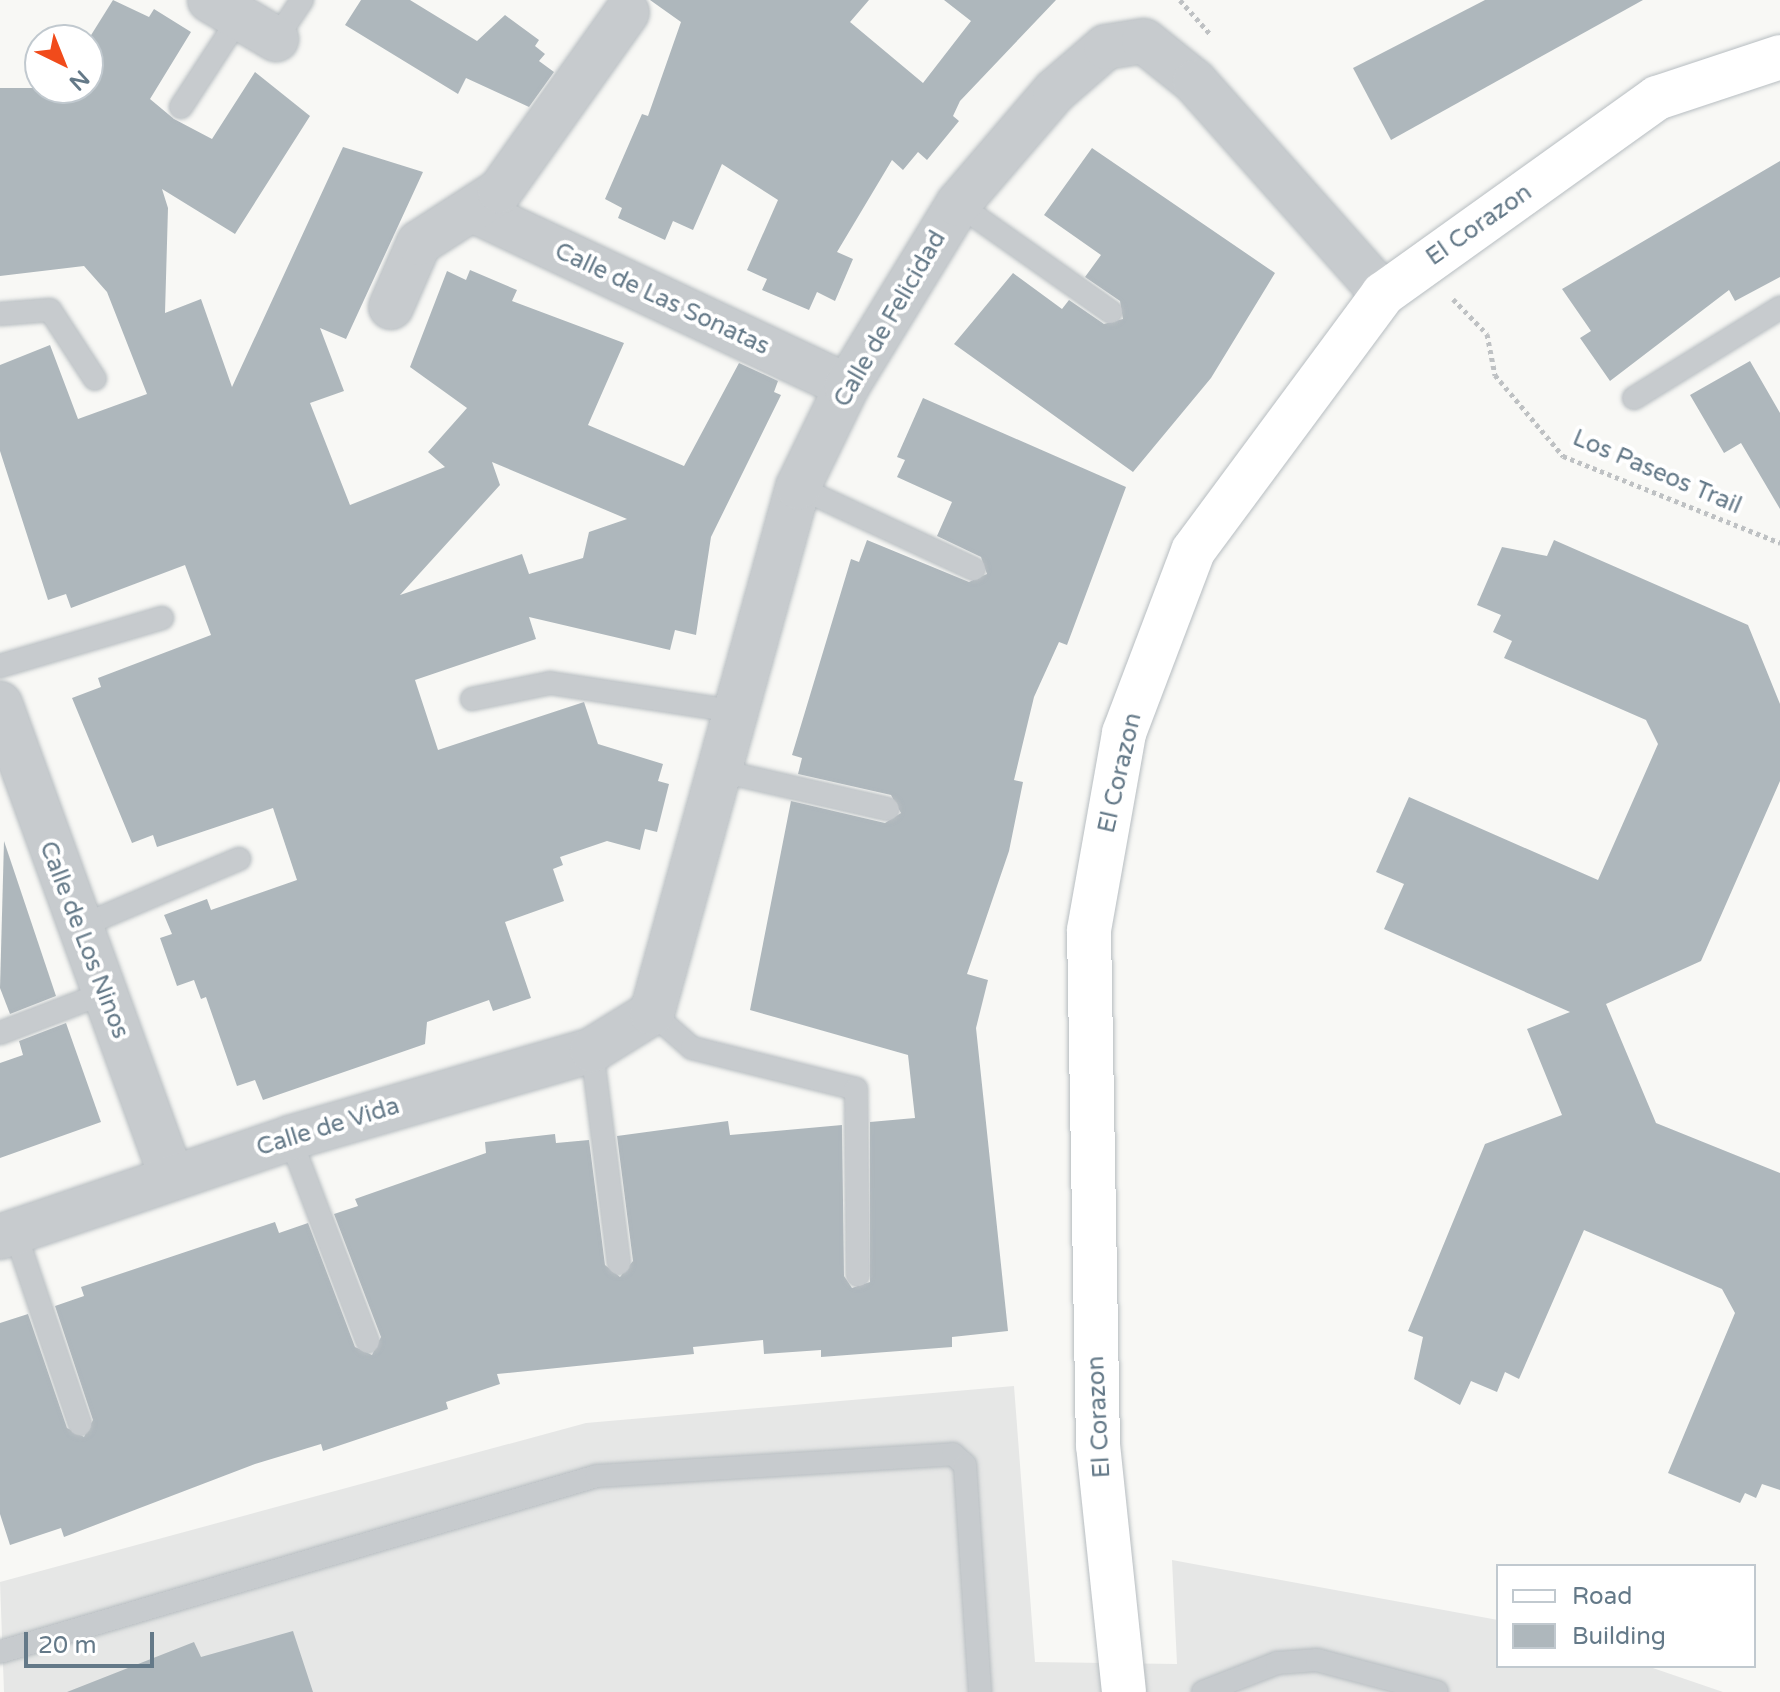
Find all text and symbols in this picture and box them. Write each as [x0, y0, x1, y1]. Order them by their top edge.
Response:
north arrow [24, 24, 104, 104]
text: N [64, 65, 94, 96]
street label: El Corazon [1421, 178, 1537, 272]
street label: Calle de Felicidad [828, 226, 952, 412]
street label: Calle de Las Sonatas [550, 237, 774, 361]
street label: Los Paseos Trail [1568, 423, 1746, 521]
street label: El Corazon [1092, 710, 1148, 836]
street label: Calle de Los Ninos [33, 837, 135, 1043]
street label: Calle de Vida [253, 1092, 403, 1162]
street label: El Corazon [1081, 1355, 1117, 1479]
legend [1496, 1564, 1756, 1668]
text: Road [1572, 1582, 1632, 1611]
scale bar [28, 1616, 158, 1666]
text: Building [1572, 1622, 1666, 1651]
text: 20 m [38, 1631, 96, 1660]

